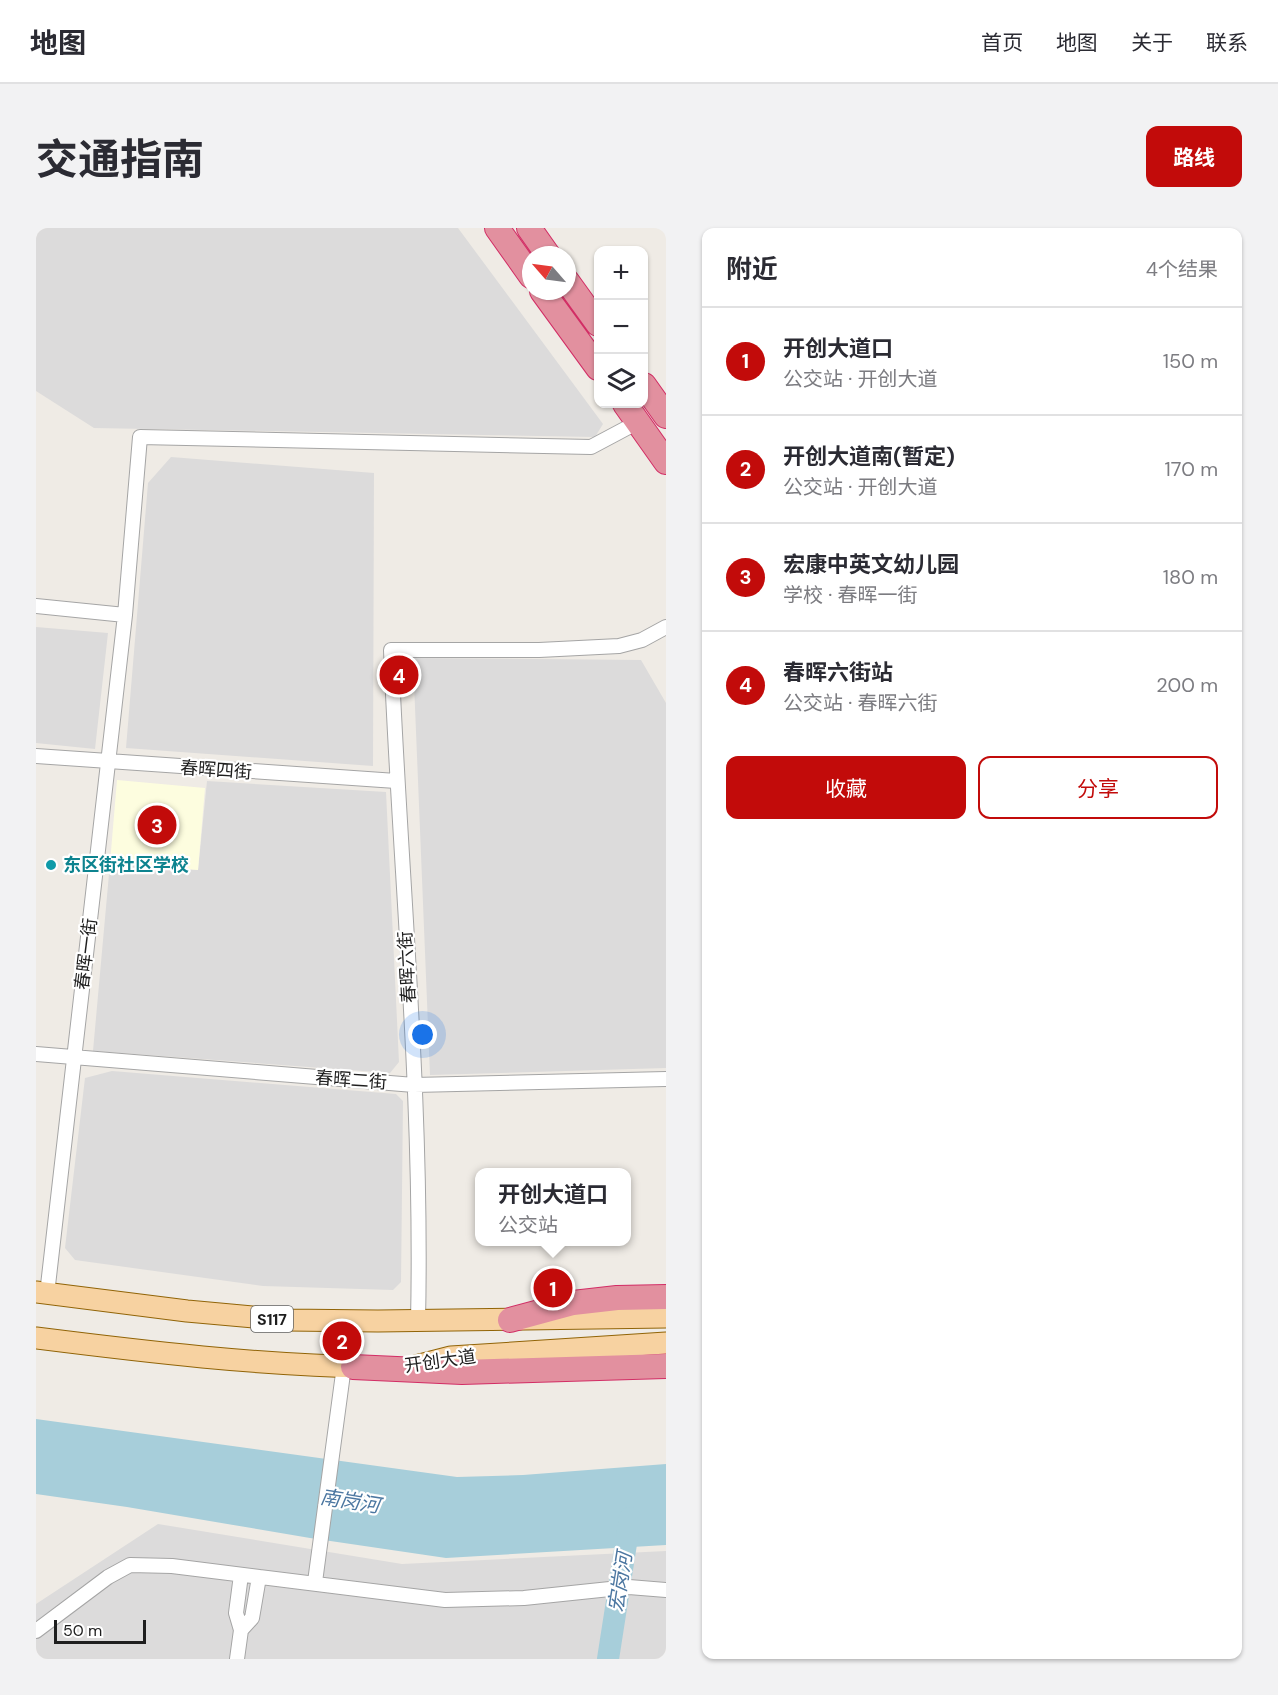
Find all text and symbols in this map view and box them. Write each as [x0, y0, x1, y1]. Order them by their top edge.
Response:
text: 地图 [30, 25, 86, 62]
text: 首页 [981, 29, 1023, 57]
text: 地图 [1056, 29, 1098, 57]
text: 关于 [1131, 29, 1173, 57]
text: 联系 [1206, 29, 1248, 57]
button: 路线 [1146, 126, 1242, 187]
text: 交通指南 [36, 132, 204, 187]
north arrow [522, 246, 576, 300]
map controls [594, 246, 648, 408]
button: + [594, 246, 648, 300]
text: 附近 [726, 252, 778, 286]
text: 4个结果 [1146, 256, 1218, 282]
button: − [594, 300, 648, 354]
text: 开创大道口 [783, 334, 893, 363]
text: 1 [742, 348, 749, 374]
text: 150 m [1163, 348, 1218, 374]
button: layers [594, 354, 648, 408]
text: 公交站 · 开创大道 [783, 366, 938, 392]
text: 开创大道南(暂定) [783, 442, 955, 471]
text: 2 [740, 456, 751, 482]
text: 170 m [1165, 456, 1218, 482]
text: 公交站 · 开创大道 [783, 474, 938, 500]
text: 宏康中英文幼儿园 [783, 550, 959, 579]
text: 3 [739, 564, 752, 590]
text: 180 m [1163, 564, 1218, 590]
text: 学校 · 春晖一街 [783, 582, 918, 608]
pin: 4 [380, 652, 418, 698]
text: 春晖六街站 [783, 658, 893, 687]
text: 4 [739, 672, 752, 698]
text: 200 m [1156, 672, 1218, 698]
text: 公交站 · 春晖六街 [783, 690, 938, 716]
street label: 春晖四街 [179, 756, 253, 784]
button: 收藏 [726, 756, 966, 819]
button: 分享 [978, 756, 1218, 819]
pin: 3 [138, 802, 176, 848]
place label: 东区街社区学校 [63, 853, 189, 877]
marker: 东区街社区学校 [44, 858, 58, 872]
street label: 春晖一街 [70, 917, 102, 991]
street label: 春晖六街 [393, 930, 421, 1004]
your location [408, 1020, 437, 1049]
street label: 春晖二街 [314, 1066, 388, 1094]
popup [475, 1168, 631, 1246]
text: 开创大道口 [498, 1180, 608, 1209]
text: 公交站 [498, 1212, 558, 1238]
pin: 1 [534, 1266, 572, 1310]
road number: S117 [251, 1306, 293, 1332]
pin: 2 [322, 1318, 362, 1364]
street label: 开创大道 [403, 1344, 477, 1378]
water label: 南岗河 [318, 1483, 386, 1519]
water label: 宏岗河 [602, 1546, 638, 1614]
scale bar [54, 1617, 146, 1644]
text: 50 m [63, 1620, 102, 1641]

